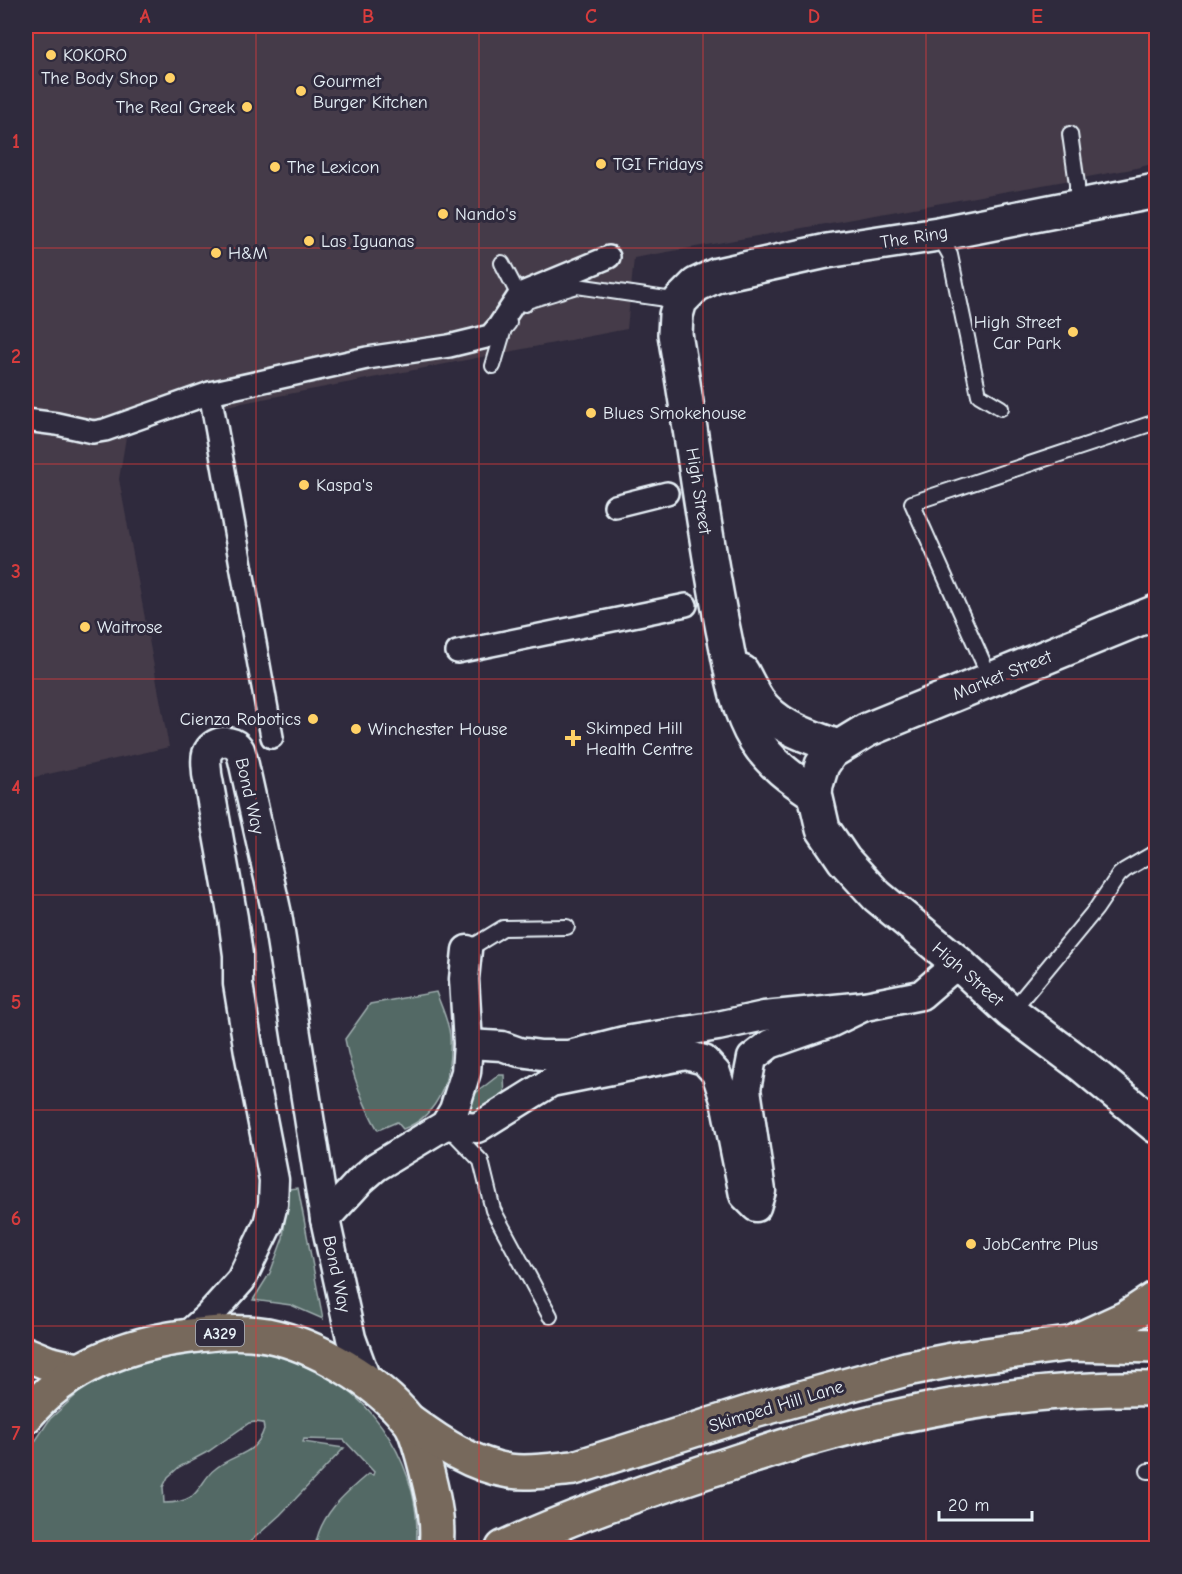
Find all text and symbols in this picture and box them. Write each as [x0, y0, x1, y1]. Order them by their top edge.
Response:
text: A [139, 5, 151, 28]
text: B [362, 5, 374, 28]
text: C [585, 5, 597, 28]
text: D [808, 5, 820, 28]
text: E [1031, 5, 1043, 28]
place label: KOKORO [63, 45, 127, 66]
marker: KOKORO [44, 48, 58, 62]
place label: The Body Shop [41, 68, 158, 89]
marker: The Body Shop [163, 71, 177, 85]
place label: Gourmet Burger Kitchen [313, 71, 428, 113]
marker: Gourmet Burger Kitchen [294, 84, 308, 98]
place label: The Real Greek [116, 97, 235, 118]
marker: The Real Greek [240, 100, 254, 114]
text: 1 [12, 130, 20, 153]
place label: TGI Fridays [613, 154, 703, 175]
place label: The Lexicon [287, 157, 380, 178]
marker: TGI Fridays [594, 157, 608, 171]
marker: The Lexicon [268, 160, 282, 174]
place label: Nando's [455, 204, 516, 225]
marker: Nando's [436, 207, 450, 221]
street label: The Ring [879, 222, 949, 253]
place label: Las Iguanas [321, 231, 414, 252]
marker: Las Iguanas [302, 234, 316, 248]
place label: H&M [228, 243, 268, 264]
marker: H&M [209, 246, 223, 260]
place label: High Street Car Park [974, 312, 1062, 354]
marker: High Street Car Park [1066, 325, 1080, 339]
text: 2 [11, 345, 21, 368]
place label: Blues Smokehouse [603, 403, 746, 424]
marker: Blues Smokehouse [584, 406, 598, 420]
street label: High Street [681, 446, 716, 537]
place label: Kaspa's [316, 475, 373, 496]
marker: Kaspa's [297, 478, 311, 492]
text: 3 [11, 560, 21, 583]
place label: Waitrose [97, 617, 163, 638]
marker: Waitrose [78, 620, 92, 634]
street label: Market Street [950, 646, 1056, 705]
place label: Cienza Robotics [180, 709, 301, 730]
marker: Cienza Robotics [306, 712, 320, 726]
place label: Skimped Hill Health Centre [586, 718, 693, 760]
place label: Winchester House [368, 719, 507, 740]
marker: Winchester House [349, 722, 363, 736]
marker: Skimped Hill Health Centre [564, 729, 582, 747]
street label: Bond Way [231, 756, 269, 837]
text: 4 [11, 776, 21, 799]
street label: High Street [928, 938, 1008, 1012]
text: 5 [11, 991, 21, 1014]
text: 6 [11, 1207, 21, 1230]
street label: Bond Way [318, 1234, 355, 1315]
place label: JobCentre Plus [983, 1234, 1098, 1255]
marker: JobCentre Plus [964, 1237, 978, 1251]
road number: A329 [196, 1320, 244, 1346]
street label: Skimped Hill Lane [706, 1376, 846, 1437]
text: 7 [12, 1422, 21, 1445]
scale bar [939, 1484, 1032, 1522]
text: 20 m [948, 1495, 989, 1516]

